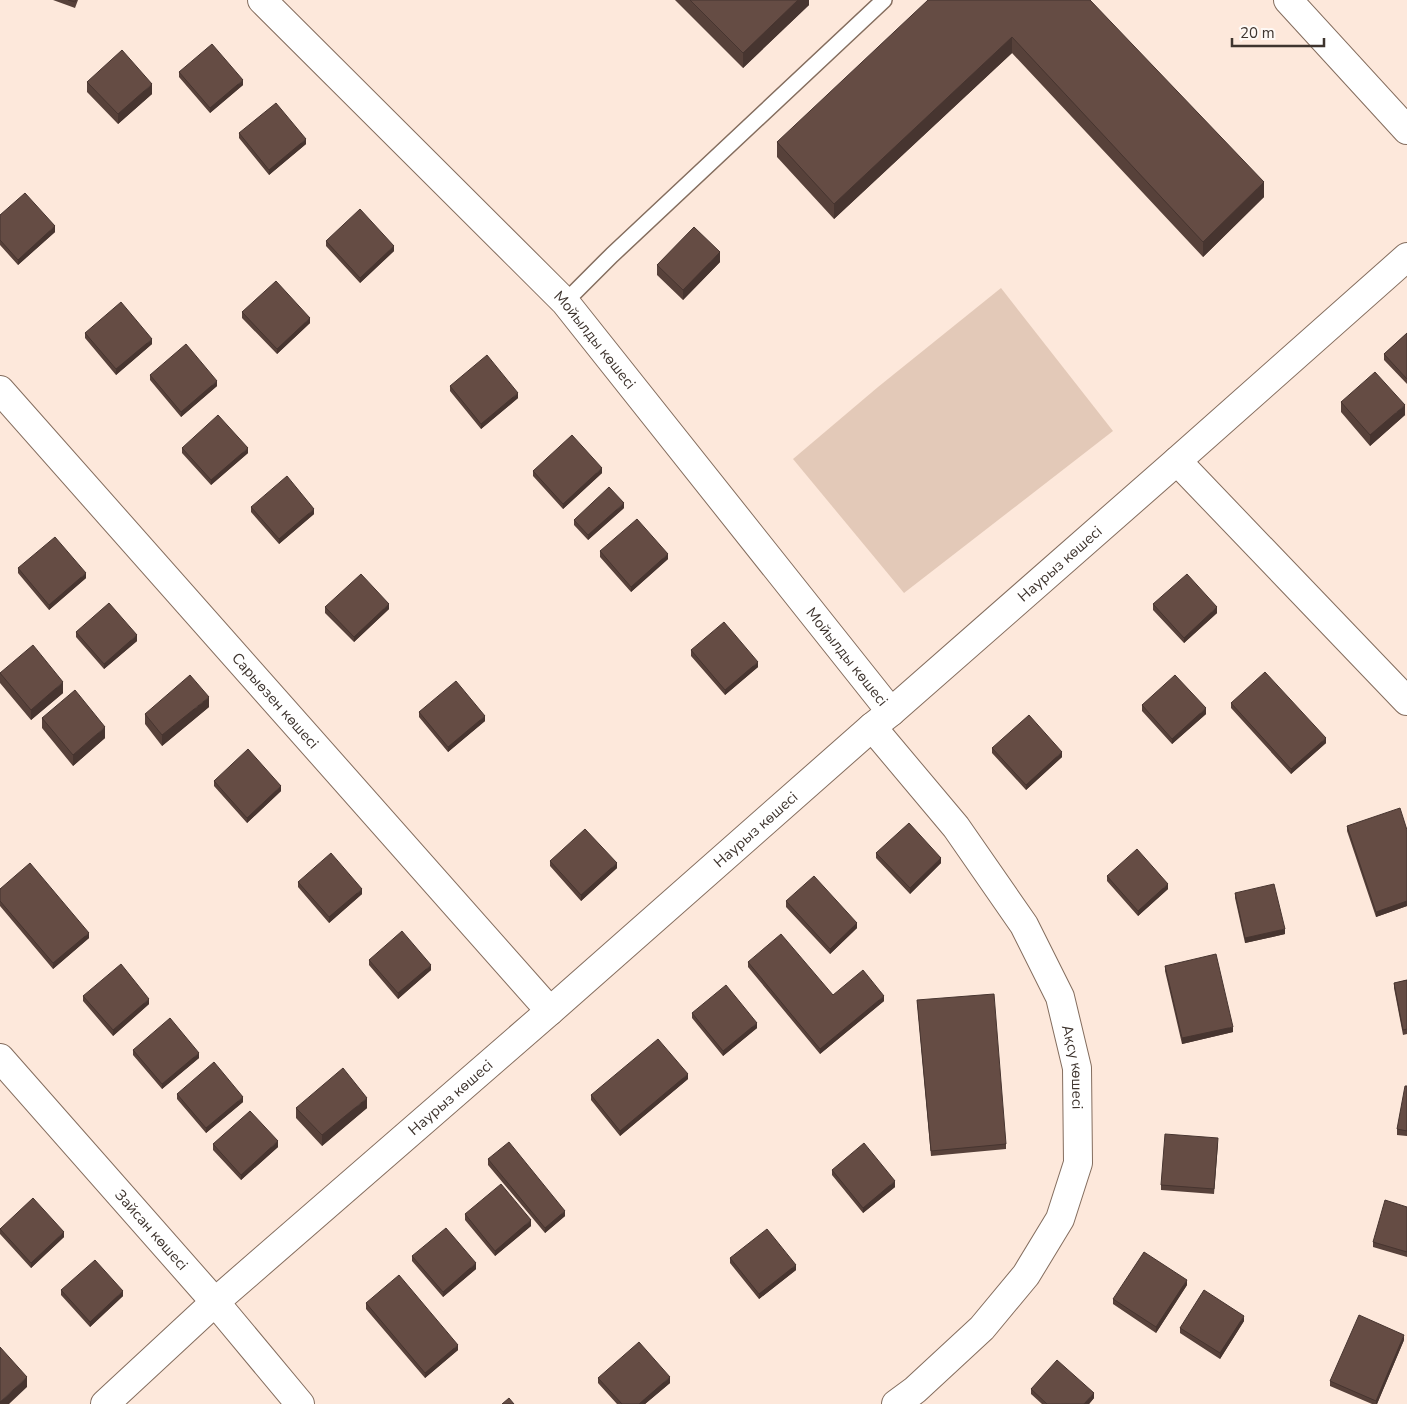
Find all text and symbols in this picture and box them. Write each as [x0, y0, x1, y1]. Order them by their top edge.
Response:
scale bar [1232, 15, 1324, 47]
text: 20 m [1240, 23, 1275, 43]
street label: Мойылды көшесі [549, 286, 640, 393]
street label: Наурыз көшесі [1013, 521, 1106, 606]
street label: Мойылды көшесі [802, 603, 892, 710]
street label: Сарыөзен көшесі [227, 648, 323, 753]
street label: Наурыз көшесі [709, 787, 802, 872]
street label: Ақсу көшесі [1057, 1023, 1087, 1109]
street label: Наурыз көшесі [404, 1055, 497, 1140]
street label: Зайсан көшесі [110, 1185, 192, 1275]

